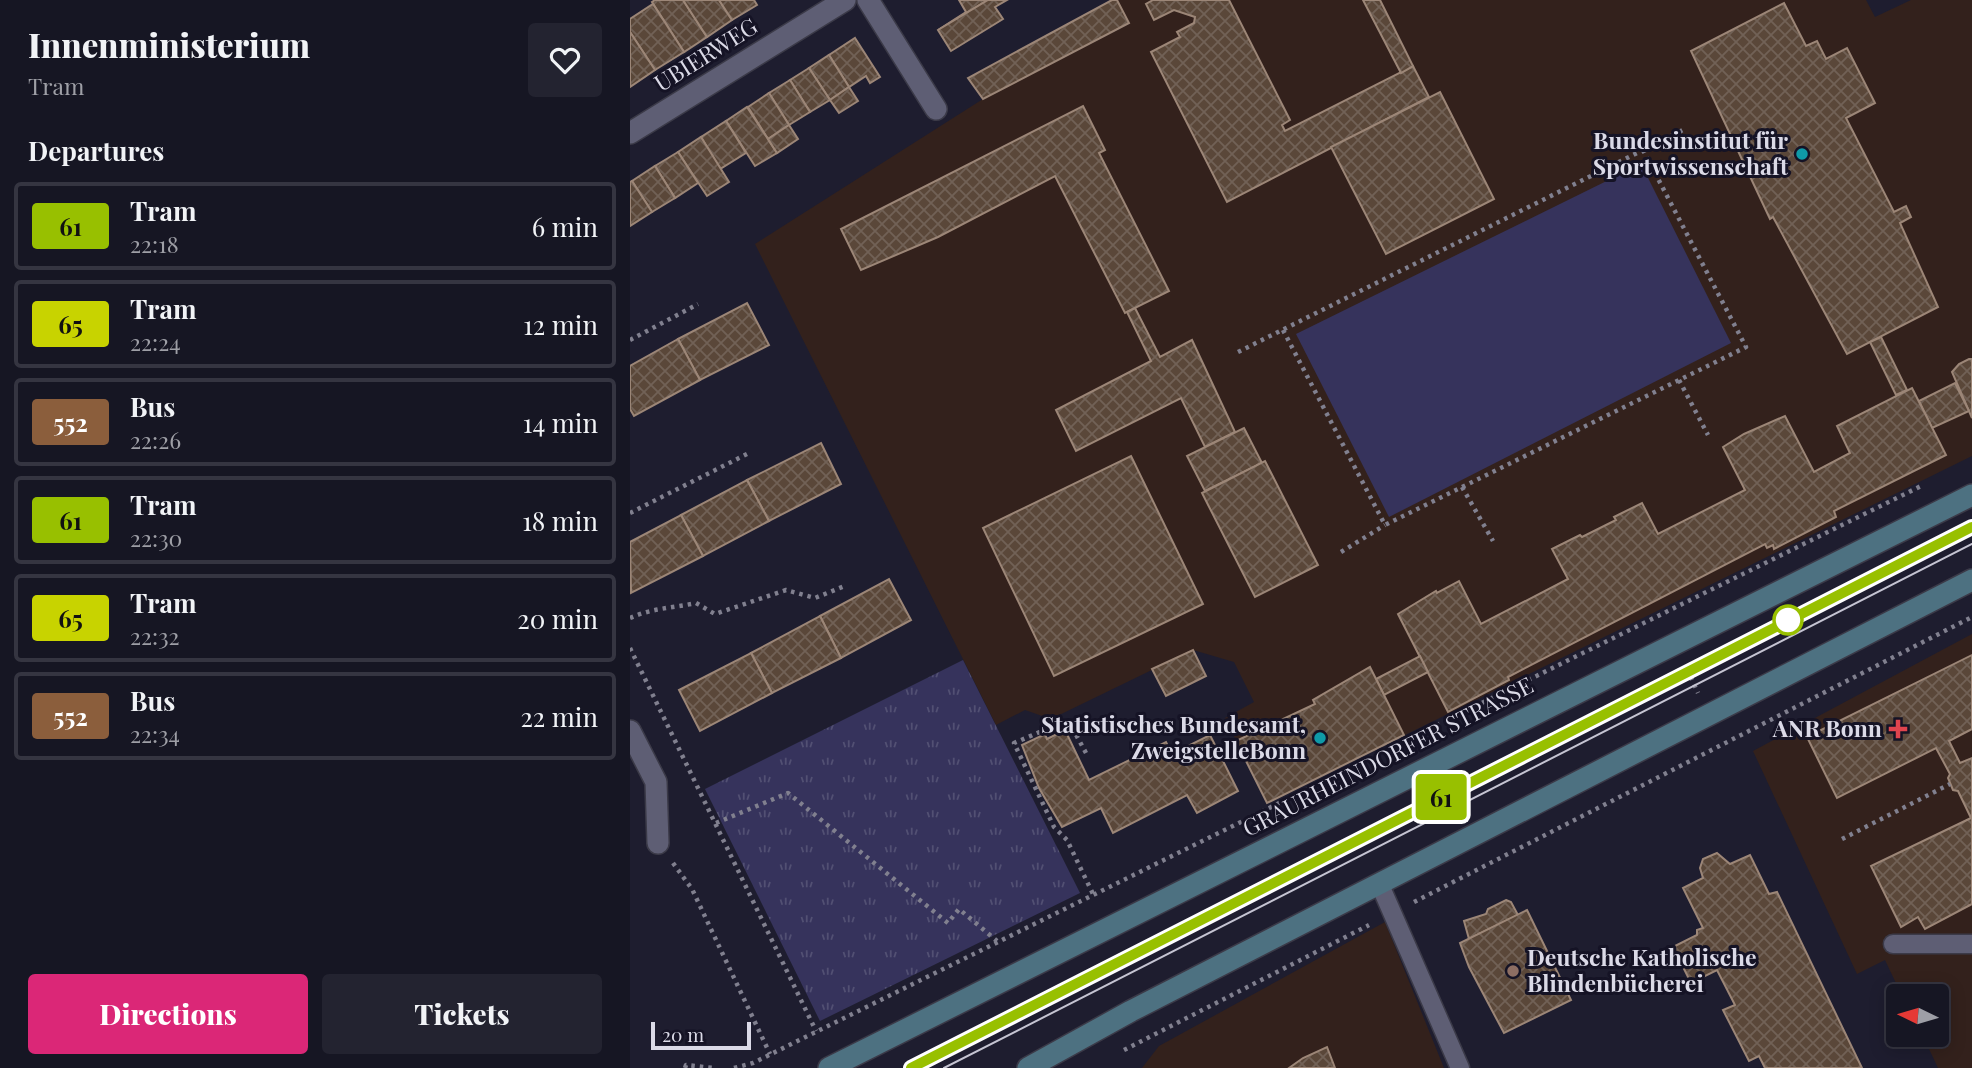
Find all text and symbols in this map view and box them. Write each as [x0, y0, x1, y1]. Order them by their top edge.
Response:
street label: UBIERWEG [648, 10, 763, 98]
text: Innenministerium [28, 22, 310, 66]
button: heart [528, 23, 602, 97]
text: Tram [28, 70, 84, 101]
place label: Bundesinstitut für Sportwissenschaft [1593, 124, 1789, 181]
text: Departures [28, 133, 164, 168]
marker: Bundesinstitut für Sportwissenschaft [1794, 146, 1810, 162]
text: Tram [130, 193, 197, 228]
text: 6 min [532, 209, 598, 244]
text: 61 [59, 210, 82, 242]
text: 22:18 [130, 228, 179, 259]
text: Tram [130, 291, 197, 326]
text: 12 min [523, 307, 598, 342]
text: 65 [58, 308, 83, 340]
text: 22:24 [130, 326, 181, 357]
text: Bus [130, 389, 175, 424]
text: 14 min [523, 405, 598, 440]
text: 552 [53, 406, 88, 438]
text: 22:26 [130, 424, 181, 455]
text: Tram [130, 487, 197, 522]
text: 18 min [522, 503, 598, 538]
text: 61 [59, 504, 82, 536]
text: 22:30 [130, 522, 182, 553]
text: Tram [130, 585, 197, 620]
text: 20 min [517, 601, 598, 636]
text: 65 [58, 602, 83, 634]
unlabelled marker [1773, 605, 1803, 635]
text: 22:32 [130, 620, 180, 651]
street label: GRAURHEINDORFER STRASSE [1237, 669, 1538, 843]
text: Bus [130, 683, 175, 718]
text: 22 min [520, 699, 598, 734]
text: 552 [53, 700, 88, 732]
place label: Statistisches Bundesamt, ZweigstelleBonn [1041, 708, 1306, 765]
place label: ANR Bonn [1772, 712, 1882, 743]
text: 22:34 [130, 718, 180, 749]
marker: ANR Bonn [1888, 719, 1908, 739]
marker: Statistisches Bundesamt, ZweigstelleBonn [1312, 730, 1328, 746]
line badge: 61 [1410, 774, 1472, 820]
text: 61 [1430, 781, 1452, 813]
place label: Deutsche Katholische Blindenbücherei [1527, 941, 1757, 998]
marker: Deutsche Katholische Blindenbücherei [1505, 963, 1521, 979]
button: Directions [28, 974, 308, 1054]
button: Tickets [322, 974, 602, 1054]
north arrow [1886, 984, 1950, 1046]
map controls [1886, 984, 1949, 1047]
scale bar [651, 1019, 751, 1051]
text: 20 m [662, 1021, 704, 1047]

